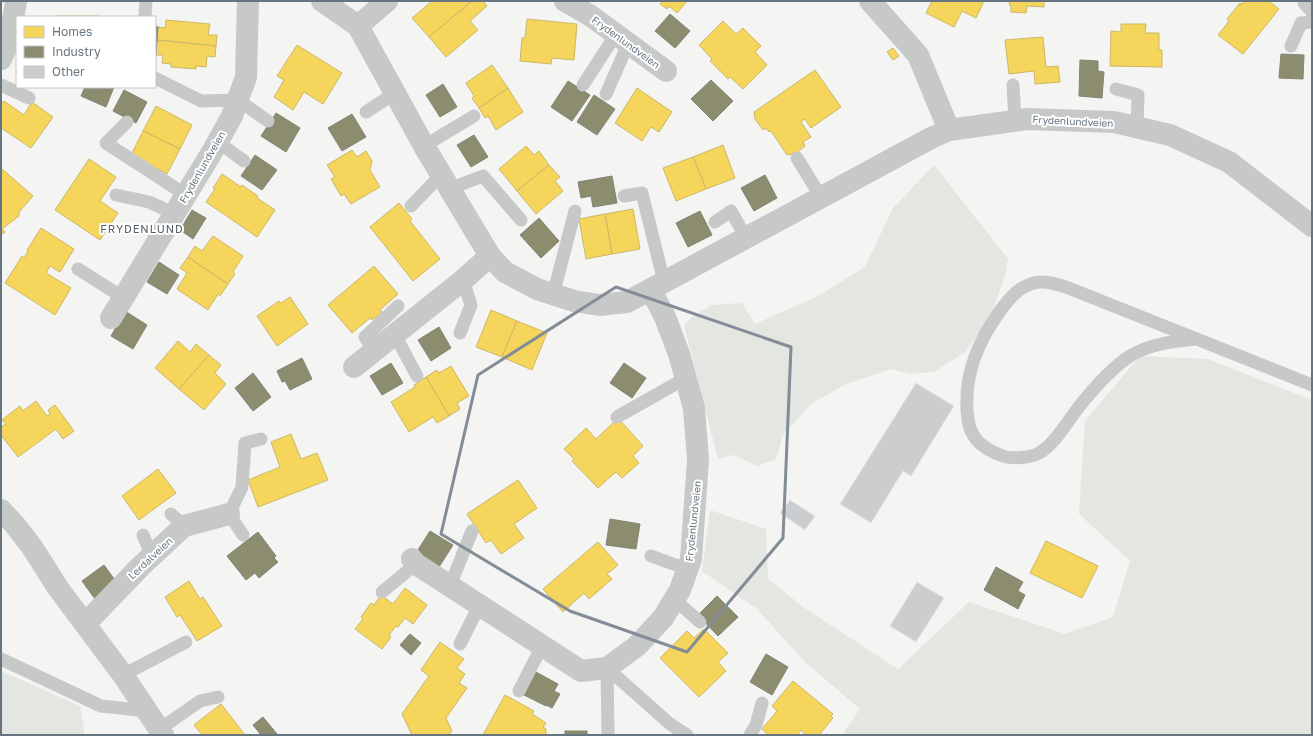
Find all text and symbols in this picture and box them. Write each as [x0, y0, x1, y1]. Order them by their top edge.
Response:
street label: Frydenlundveien [590, 13, 662, 71]
legend [16, 16, 156, 88]
text: Homes [52, 24, 92, 39]
text: Industry [52, 44, 101, 59]
text: Other [52, 64, 85, 79]
street label: Frydenlundveien [1032, 113, 1114, 129]
street label: Frydenlundveien [177, 129, 227, 205]
district label: FRYDENLUND [100, 222, 184, 235]
street label: Frydenlundveien [683, 480, 703, 562]
street label: Lerdalveien [125, 535, 175, 581]

